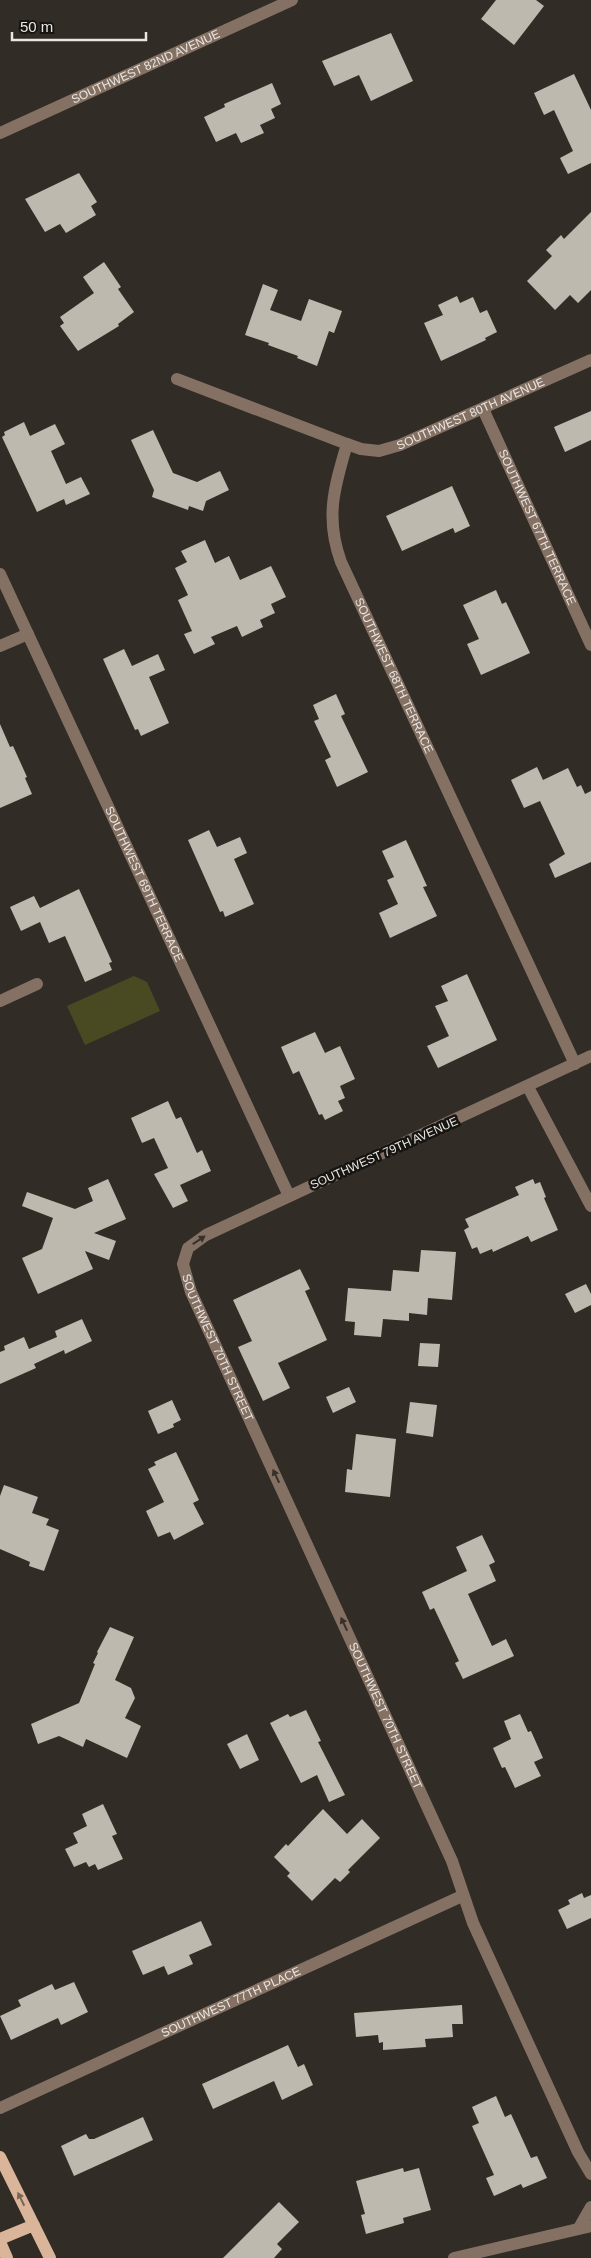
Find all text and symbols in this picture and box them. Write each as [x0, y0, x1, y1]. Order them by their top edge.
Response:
scale bar [12, 10, 146, 42]
text: 50 m [20, 18, 53, 35]
street label: SOUTHWEST 82ND AVENUE [69, 27, 222, 107]
street label: SOUTHWEST 80TH AVENUE [394, 375, 547, 453]
street label: SOUTHWEST 67TH TERRACE [495, 447, 579, 607]
street label: SOUTHWEST 68TH TERRACE [352, 596, 436, 755]
street label: SOUTHWEST 69TH TERRACE [102, 804, 186, 964]
street label: SOUTHWEST 79TH AVENUE [308, 1114, 460, 1192]
one-way arrow [192, 1235, 206, 1245]
street label: SOUTHWEST 70TH STREET [179, 1272, 257, 1424]
one-way arrow [271, 1469, 279, 1483]
one-way arrow [340, 1617, 348, 1631]
street label: SOUTHWEST 70TH STREET [346, 1640, 425, 1792]
street label: SOUTHWEST 77TH PLACE [159, 1964, 303, 2040]
one-way arrow [17, 2191, 25, 2206]

